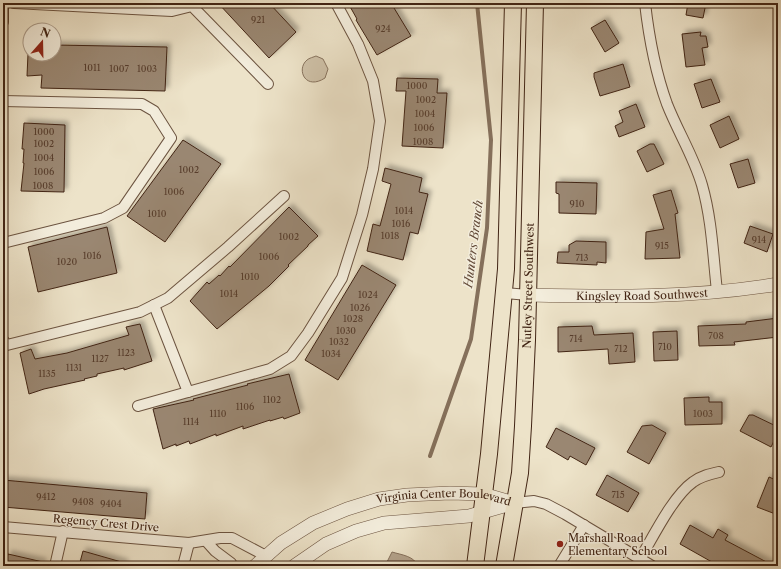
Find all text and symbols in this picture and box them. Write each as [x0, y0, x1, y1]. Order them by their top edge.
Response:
house number: 921 [251, 14, 265, 25]
north arrow [22, 22, 62, 62]
house number: 924 [375, 23, 391, 34]
text: N [39, 24, 53, 41]
house number: 1011 [83, 62, 101, 73]
house number: 1007 [109, 63, 129, 74]
house number: 1003 [137, 63, 157, 74]
house number: 1000 [407, 80, 428, 91]
house number: 1002 [416, 94, 436, 105]
house number: 1004 [415, 108, 435, 119]
house number: 1006 [414, 122, 434, 133]
house number: 1000 [34, 126, 55, 137]
house number: 1008 [413, 136, 433, 147]
house number: 1002 [34, 138, 54, 149]
house number: 1004 [34, 152, 54, 163]
house number: 1002 [179, 164, 199, 175]
house number: 1006 [34, 166, 54, 177]
house number: 1008 [33, 180, 53, 191]
house number: 1006 [164, 186, 184, 197]
house number: 910 [570, 198, 585, 209]
water label: Hunters Branch [460, 199, 486, 290]
house number: 1014 [395, 205, 413, 216]
house number: 1010 [148, 208, 167, 219]
house number: 1016 [392, 218, 410, 229]
street label: Nutley Street Southwest [520, 222, 537, 349]
house number: 1018 [381, 230, 399, 241]
house number: 1002 [279, 231, 299, 242]
house number: 914 [752, 234, 766, 245]
house number: 915 [655, 240, 669, 251]
house number: 1016 [83, 250, 101, 261]
house number: 1006 [259, 251, 279, 262]
house number: 713 [575, 252, 589, 263]
house number: 1020 [57, 256, 77, 267]
house number: 1010 [241, 271, 260, 282]
street label: Kingsley Road Southwest [576, 286, 708, 303]
house number: 1014 [220, 288, 238, 299]
house number: 1024 [358, 289, 378, 300]
house number: 1026 [350, 302, 370, 313]
house number: 1028 [343, 313, 363, 324]
house number: 1030 [336, 325, 356, 336]
house number: 708 [708, 330, 724, 341]
house number: 714 [569, 333, 583, 344]
house number: 1032 [329, 336, 349, 347]
house number: 710 [658, 341, 672, 352]
house number: 712 [614, 343, 628, 354]
house number: 1123 [117, 347, 135, 358]
house number: 1034 [321, 348, 341, 359]
house number: 1127 [91, 353, 109, 364]
house number: 1131 [66, 362, 82, 373]
house number: 1135 [38, 368, 56, 379]
house number: 1102 [263, 394, 281, 405]
house number: 1106 [236, 401, 254, 412]
house number: 1110 [209, 408, 227, 419]
house number: 1003 [693, 408, 713, 419]
house number: 1114 [183, 416, 199, 427]
street label: Virginia Center Boulevard [374, 486, 513, 509]
house number: 715 [611, 489, 625, 500]
house number: 9412 [36, 491, 56, 502]
house number: 9408 [72, 496, 94, 507]
house number: 9404 [100, 498, 122, 509]
street label: Regency Crest Drive [52, 511, 160, 535]
place label: Marshall Road Elementary School [568, 531, 668, 558]
marker: Marshall Road Elementary School [555, 539, 565, 549]

